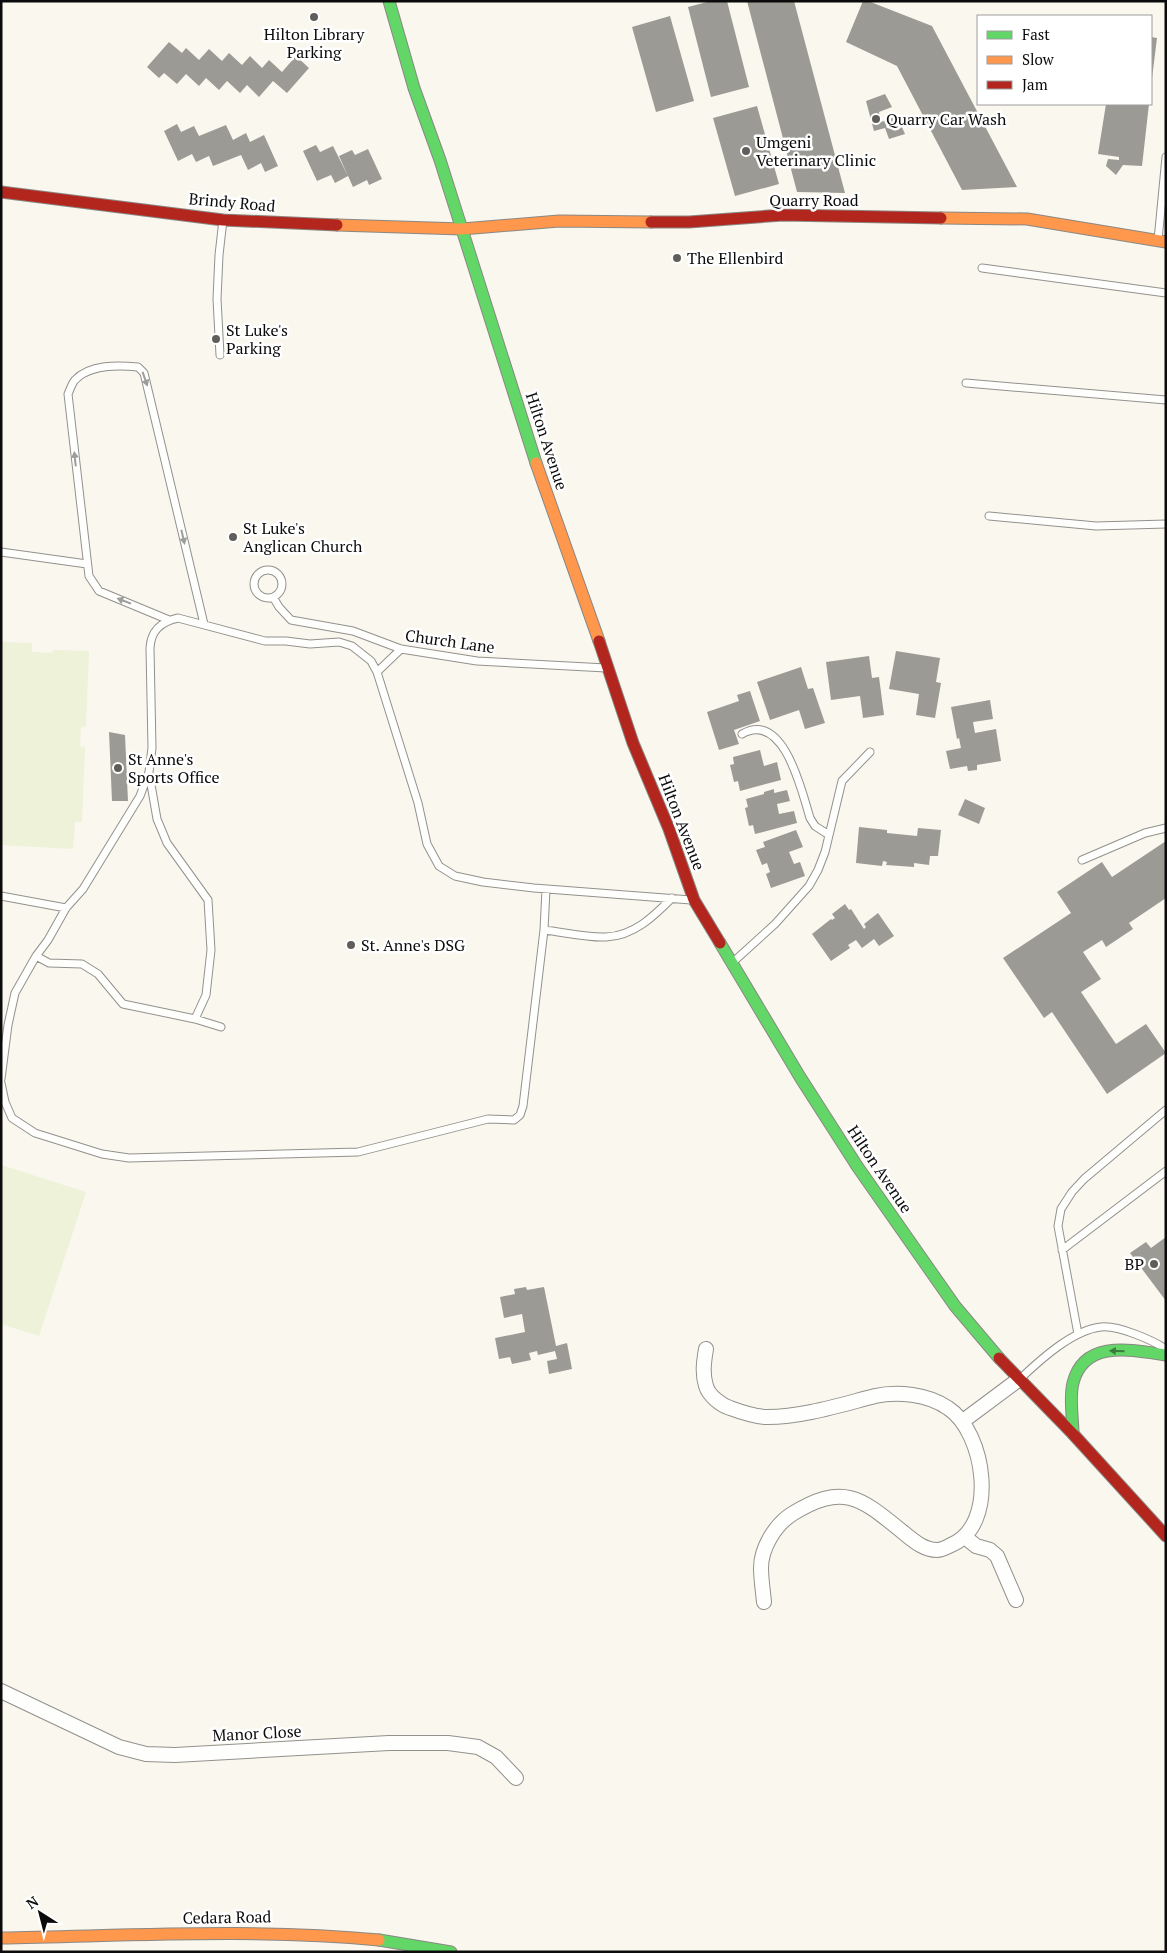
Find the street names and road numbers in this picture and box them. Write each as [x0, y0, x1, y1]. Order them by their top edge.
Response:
street label: Brindy Road [188, 187, 276, 217]
street label: Quarry Road [769, 189, 859, 211]
street label: Hilton Avenue [521, 389, 573, 493]
street label: Church Lane [404, 624, 496, 658]
street label: Hilton Avenue [654, 771, 710, 873]
street label: Hilton Avenue [842, 1121, 918, 1217]
street label: Manor Close [212, 1720, 302, 1746]
street label: Cedara Road [182, 1905, 272, 1929]

